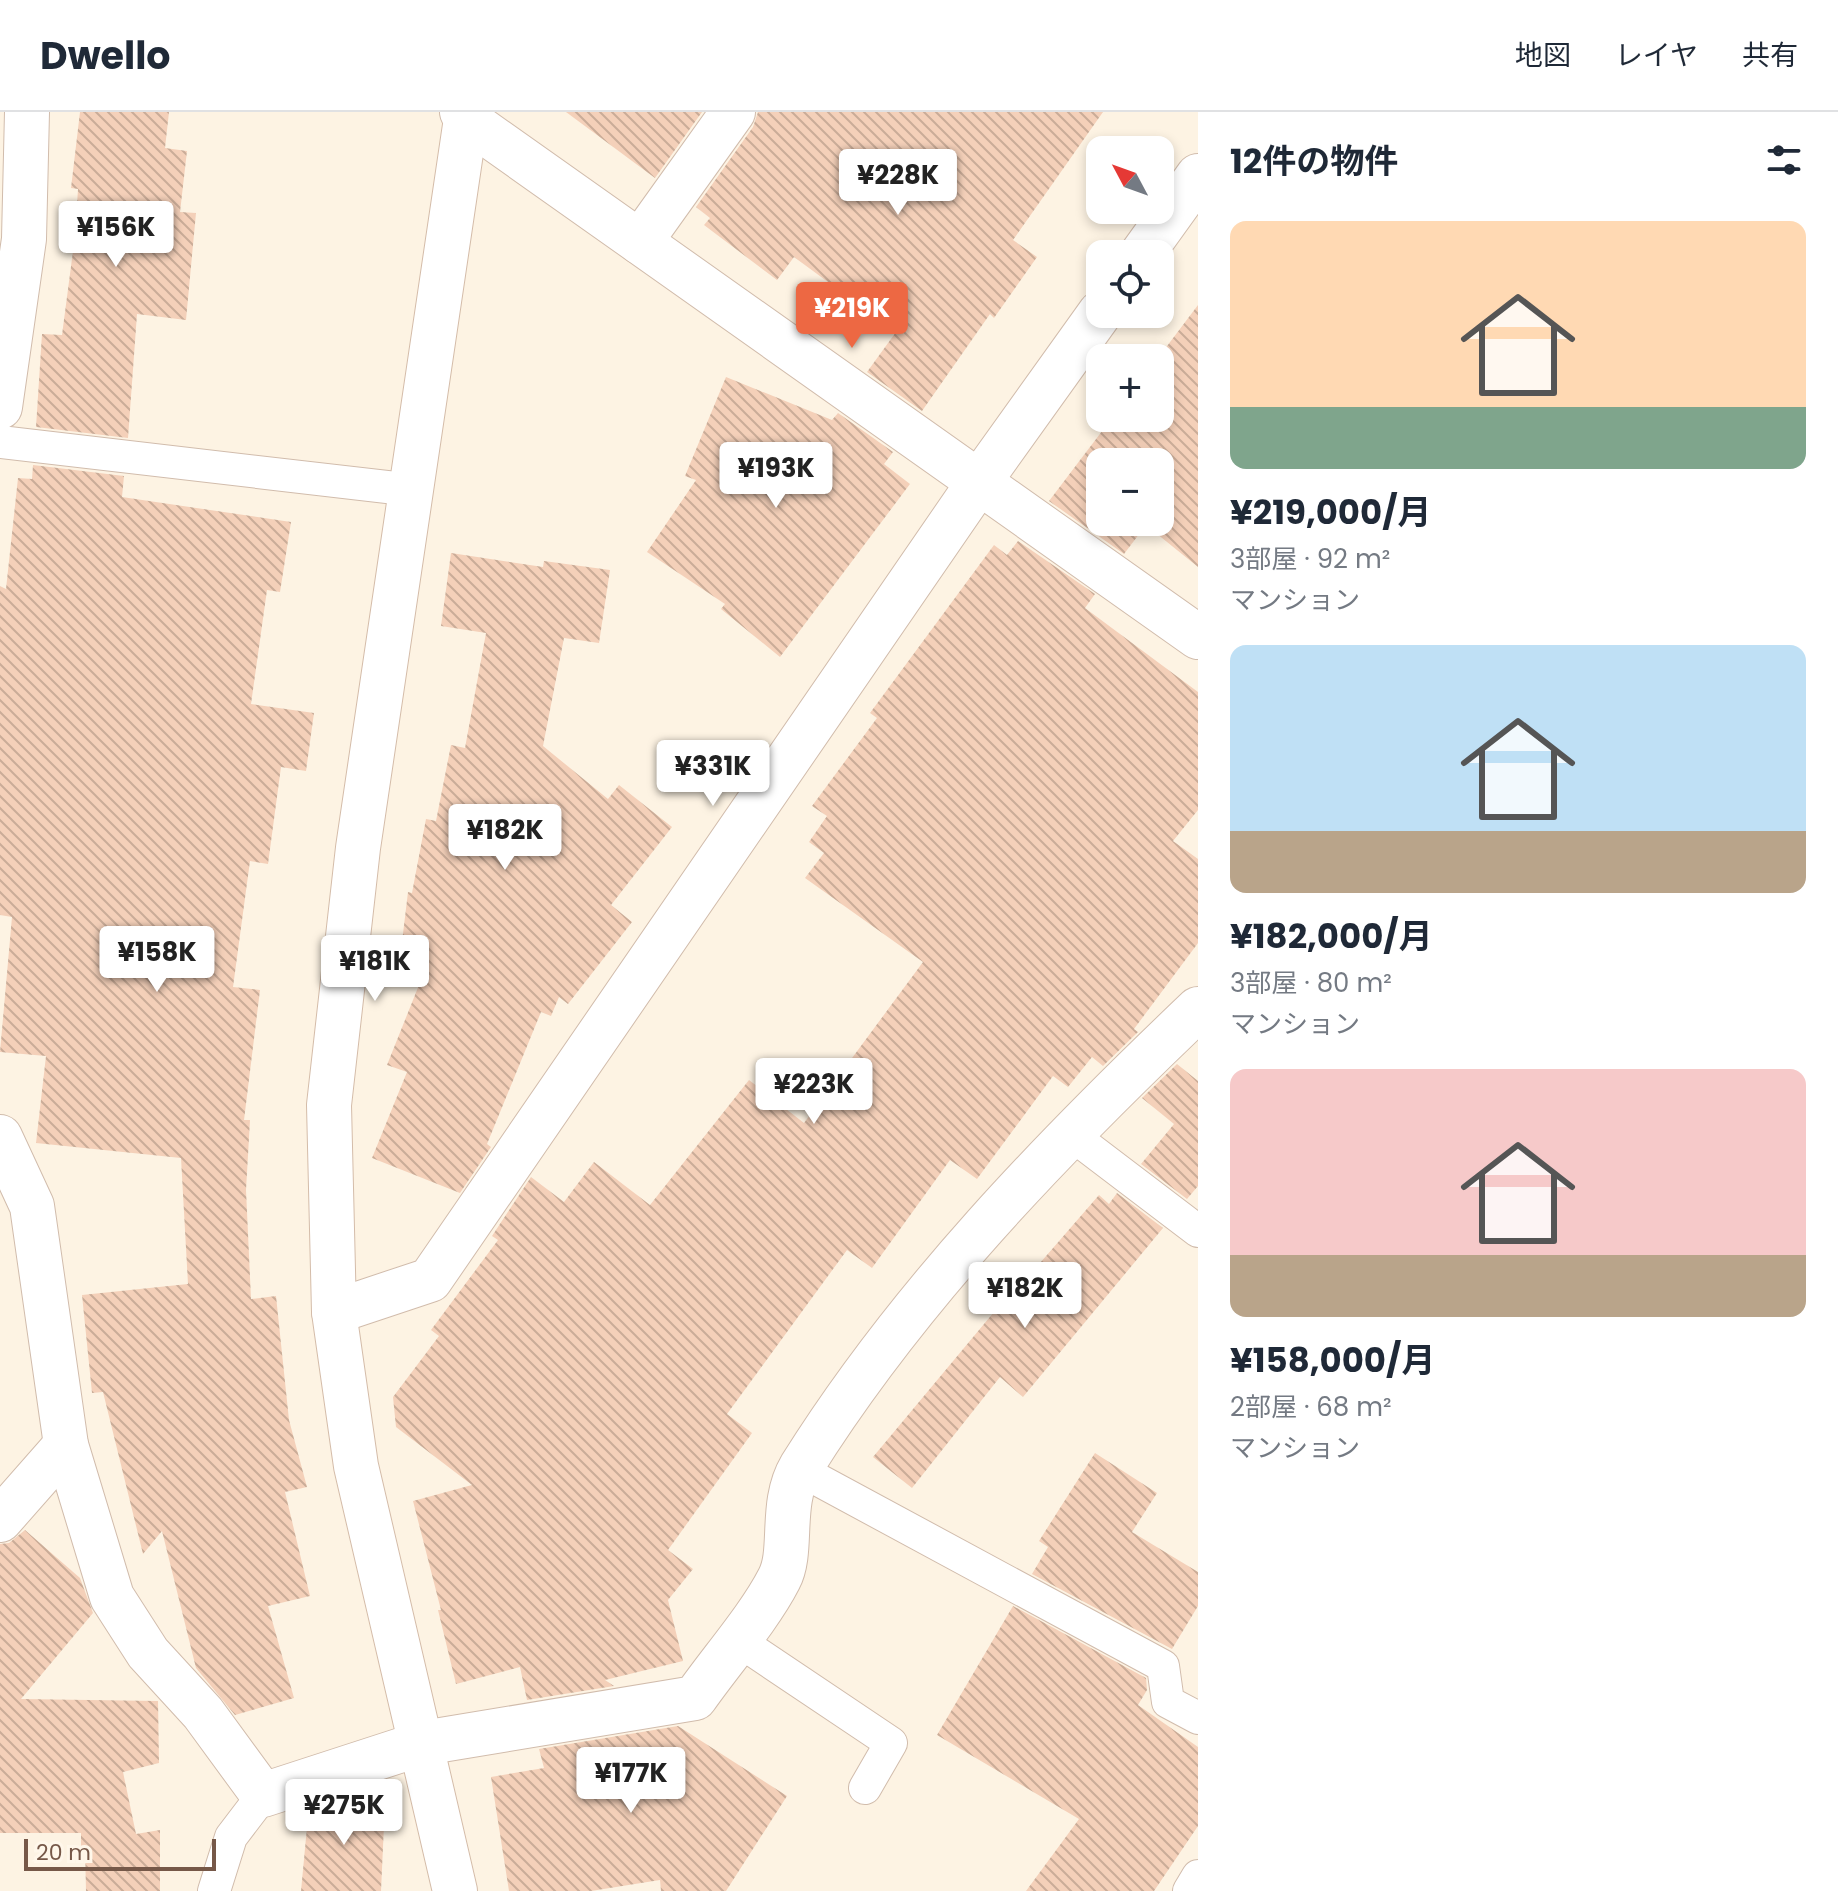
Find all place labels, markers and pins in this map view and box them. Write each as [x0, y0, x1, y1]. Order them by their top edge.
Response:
pin: ¥228K [842, 149, 954, 217]
pin: ¥156K [60, 201, 172, 269]
pin: ¥219K [796, 282, 908, 350]
pin: ¥193K [720, 442, 832, 510]
pin: ¥331K [657, 740, 769, 808]
pin: ¥182K [449, 804, 561, 872]
pin: ¥158K [101, 926, 213, 994]
pin: ¥181K [319, 935, 431, 1003]
pin: ¥223K [758, 1058, 870, 1126]
pin: ¥182K [969, 1262, 1081, 1330]
pin: ¥177K [575, 1747, 687, 1815]
pin: ¥275K [288, 1779, 400, 1847]

